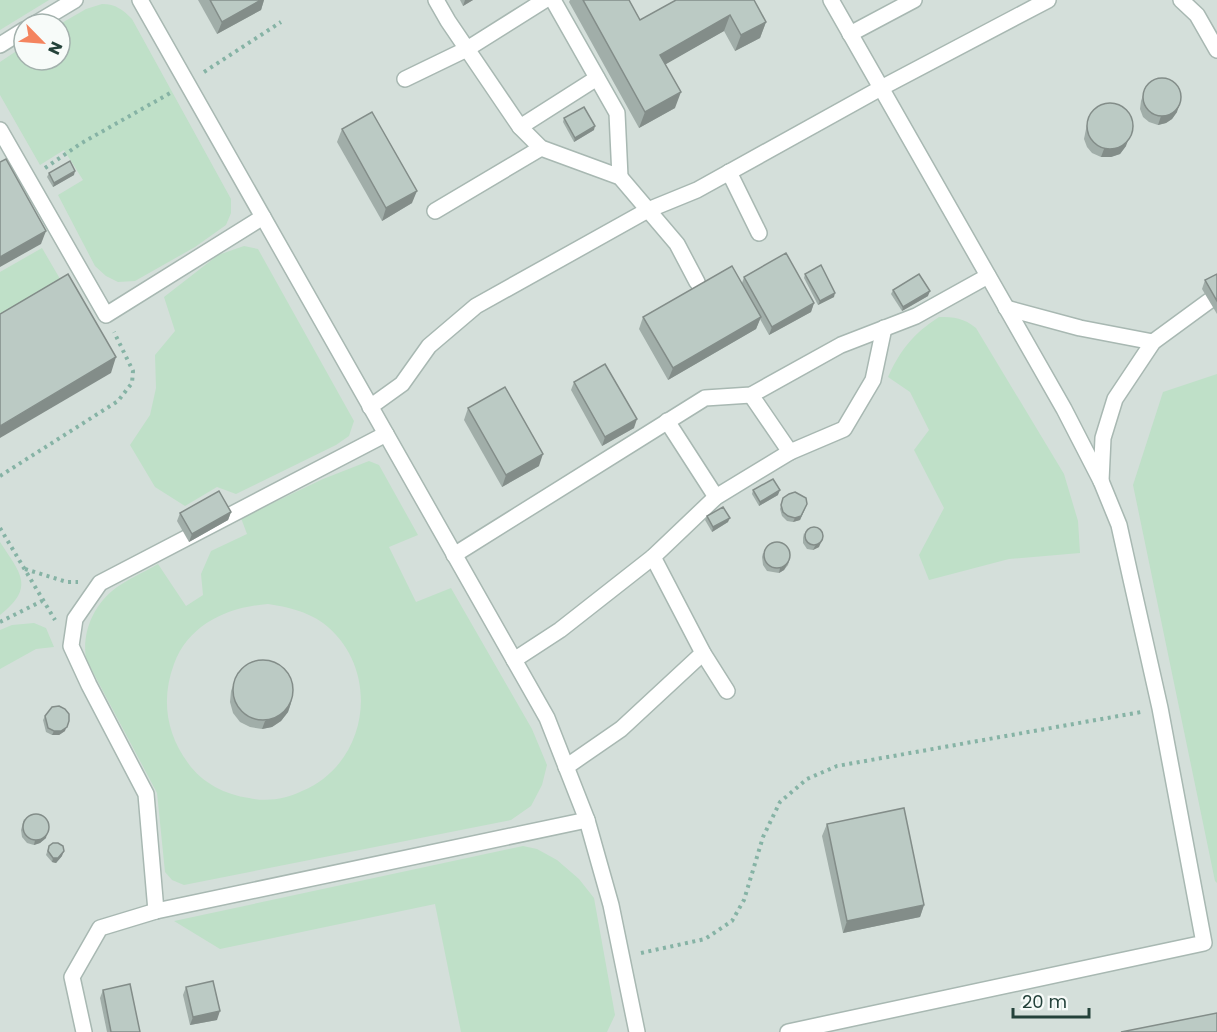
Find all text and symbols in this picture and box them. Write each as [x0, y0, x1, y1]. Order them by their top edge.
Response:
north arrow [12, 12, 72, 72]
text: N [42, 38, 68, 58]
scale bar [1013, 981, 1090, 1019]
text: 20 m [1022, 989, 1067, 1014]

